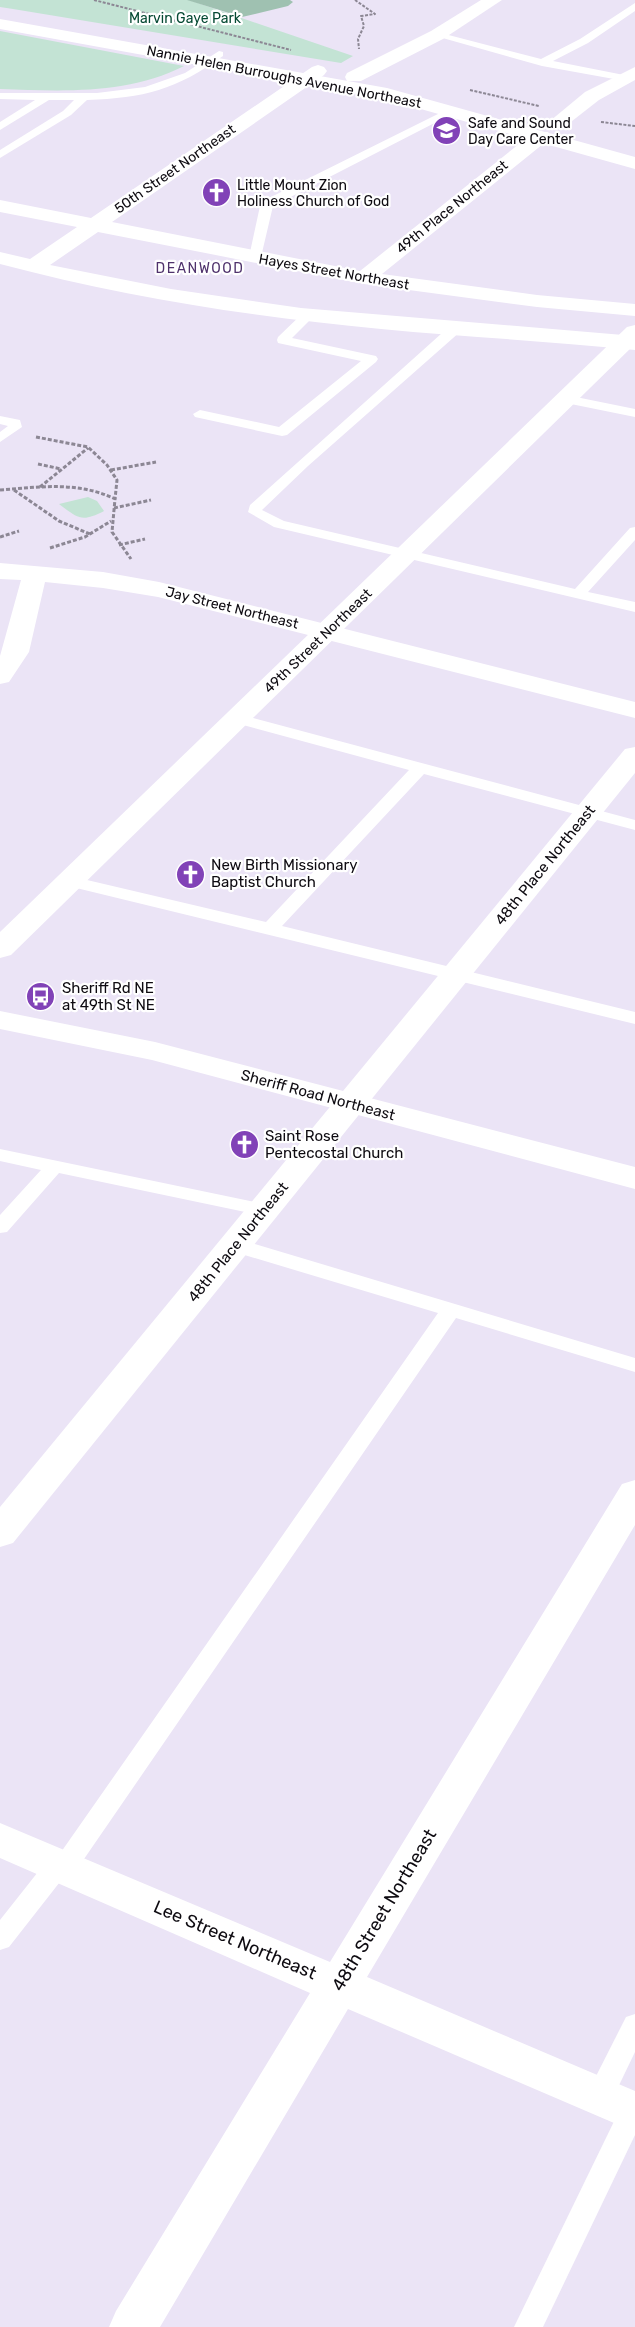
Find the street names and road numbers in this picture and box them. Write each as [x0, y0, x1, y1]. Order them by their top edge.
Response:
street label: Nannie Helen Burroughs Avenue Northeast [145, 42, 423, 112]
street label: 50th Street Northeast [111, 121, 239, 217]
street label: 49th Place Northeast [393, 156, 512, 257]
street label: Hayes Street Northeast [257, 250, 411, 294]
street label: Jay Street Northeast [164, 583, 301, 633]
street label: 49th Street Northeast [260, 585, 376, 697]
street label: 48th Place Northeast [491, 801, 599, 929]
street label: Sheriff Road Northeast [239, 1066, 397, 1124]
street label: 48th Place Northeast [184, 1178, 292, 1306]
street label: 48th Street Northeast [327, 1825, 441, 1995]
street label: Lee Street Northeast [150, 1896, 320, 1984]

